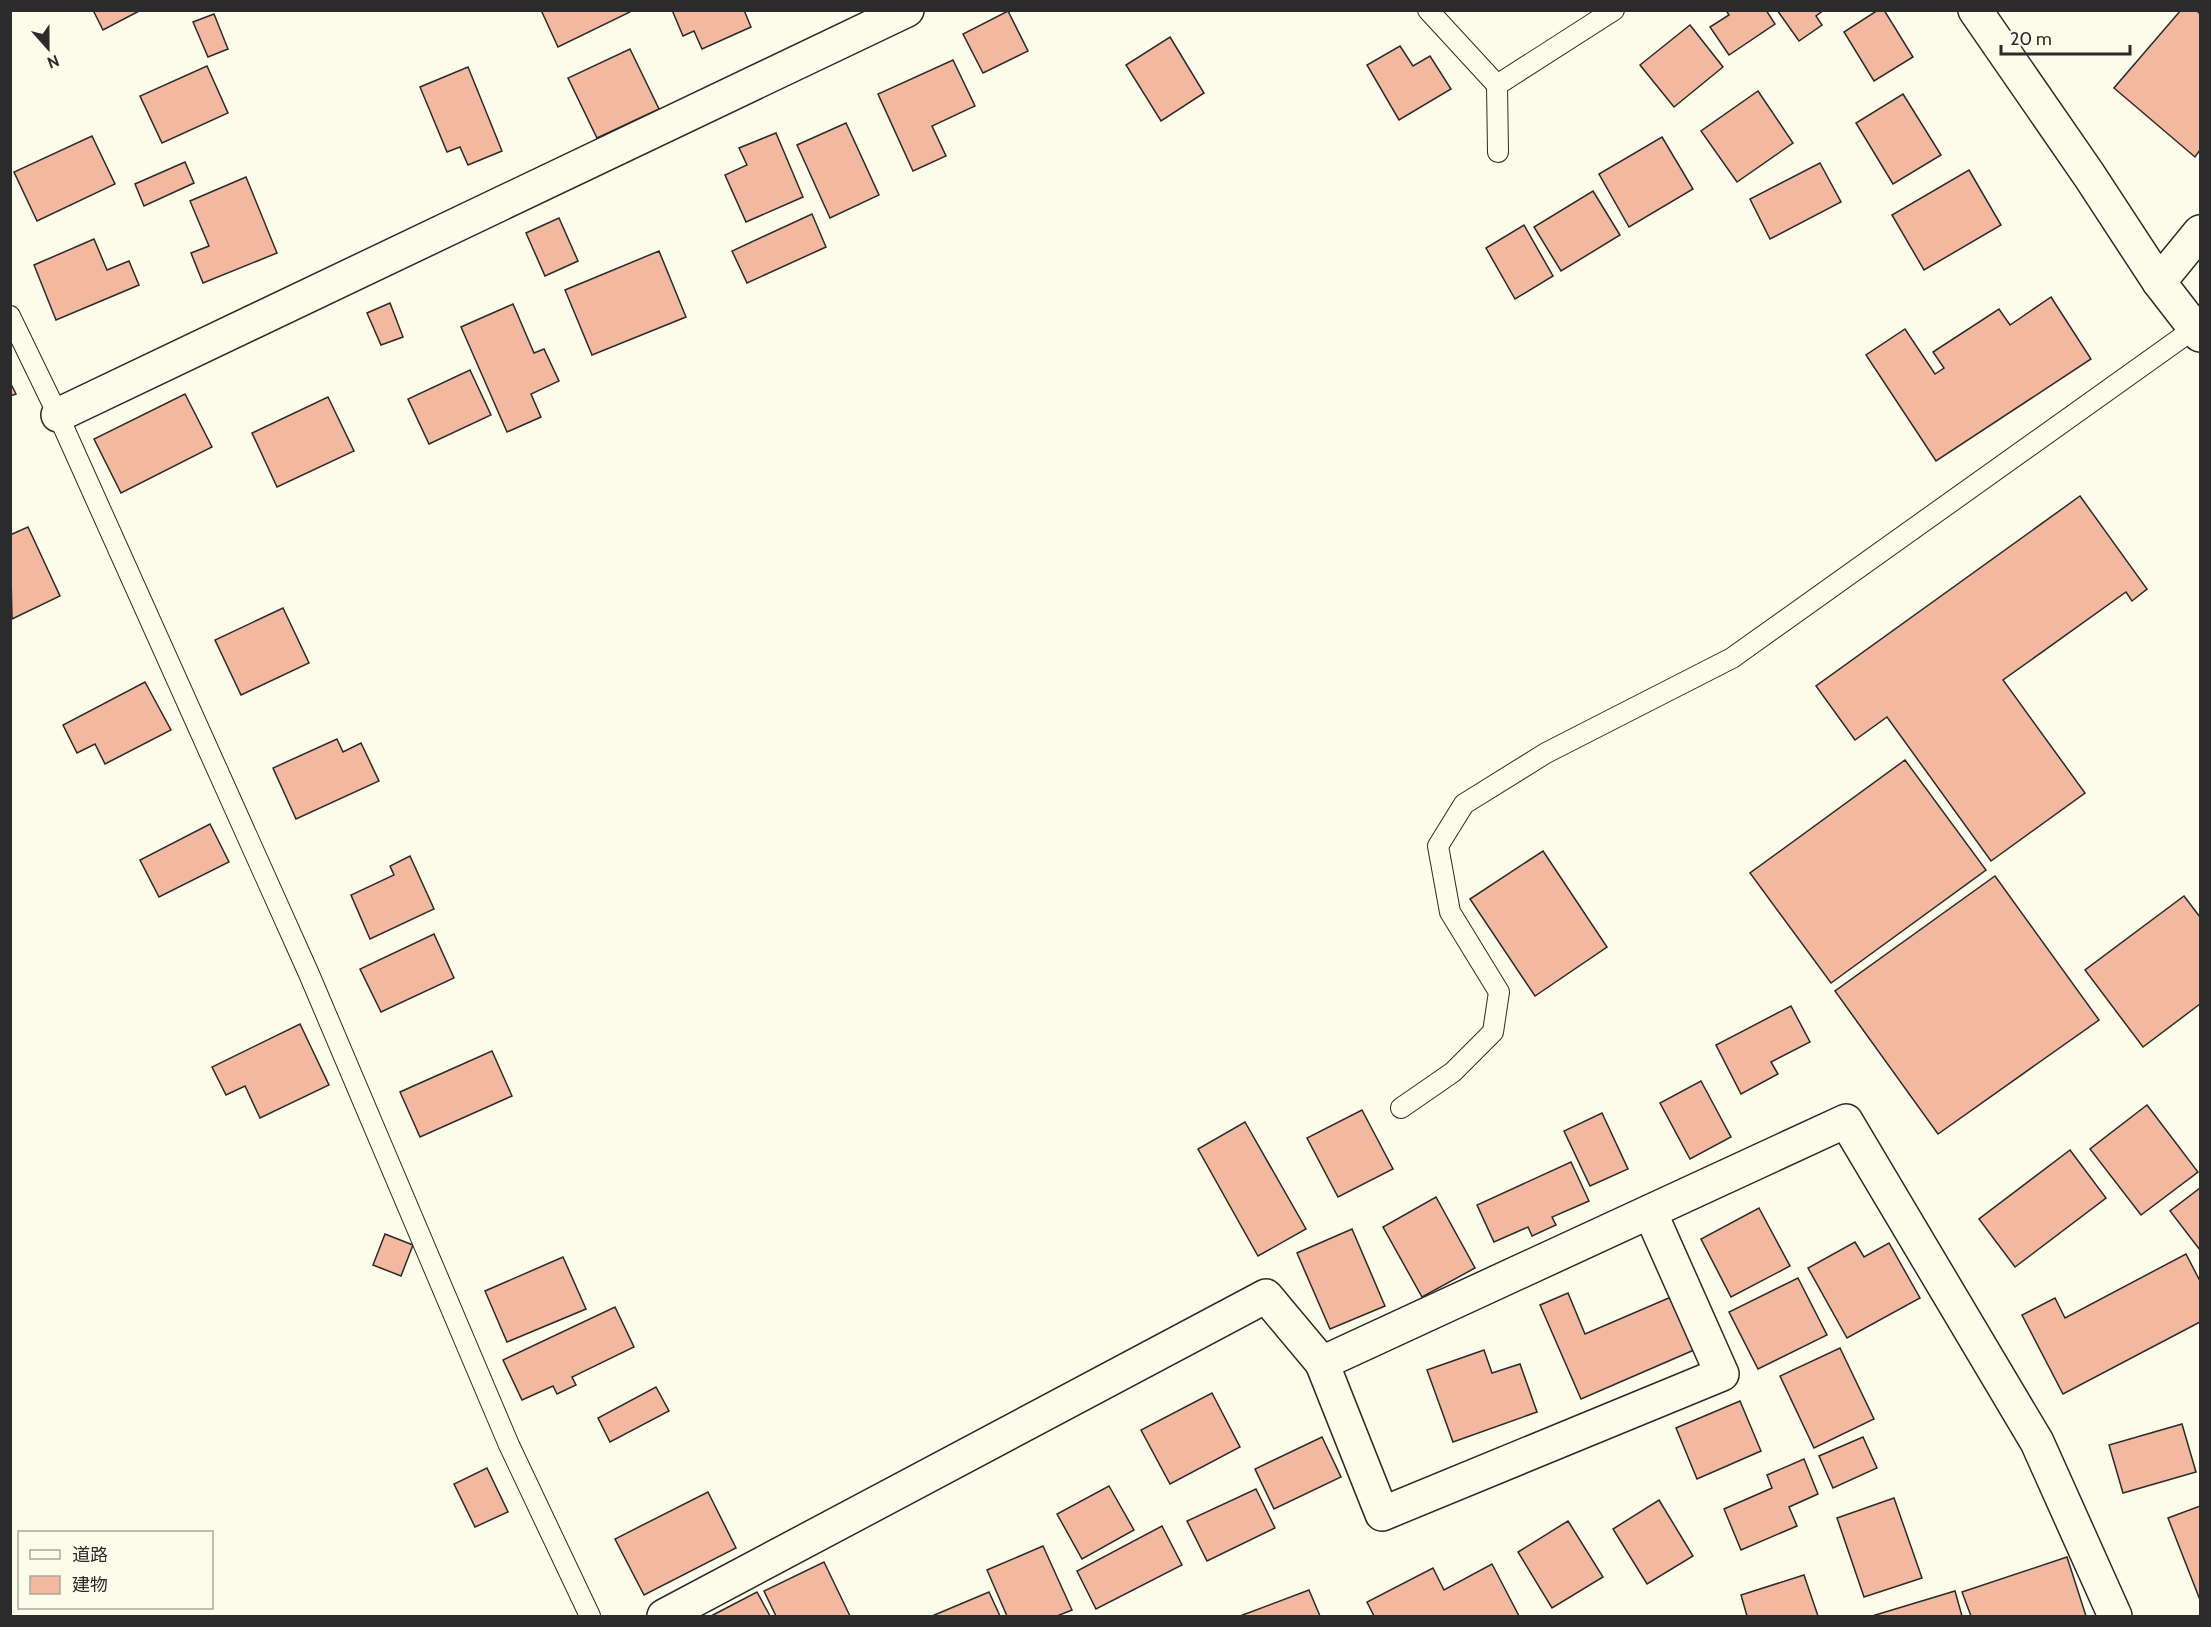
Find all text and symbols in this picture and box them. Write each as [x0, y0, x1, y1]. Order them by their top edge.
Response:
north arrow [18, 18, 78, 78]
scale bar [2001, 18, 2130, 56]
text: 20 m [2010, 28, 2052, 50]
text: N [45, 51, 62, 72]
legend [18, 1531, 213, 1609]
text: 道路 [72, 1544, 108, 1566]
text: 建物 [72, 1574, 108, 1596]

